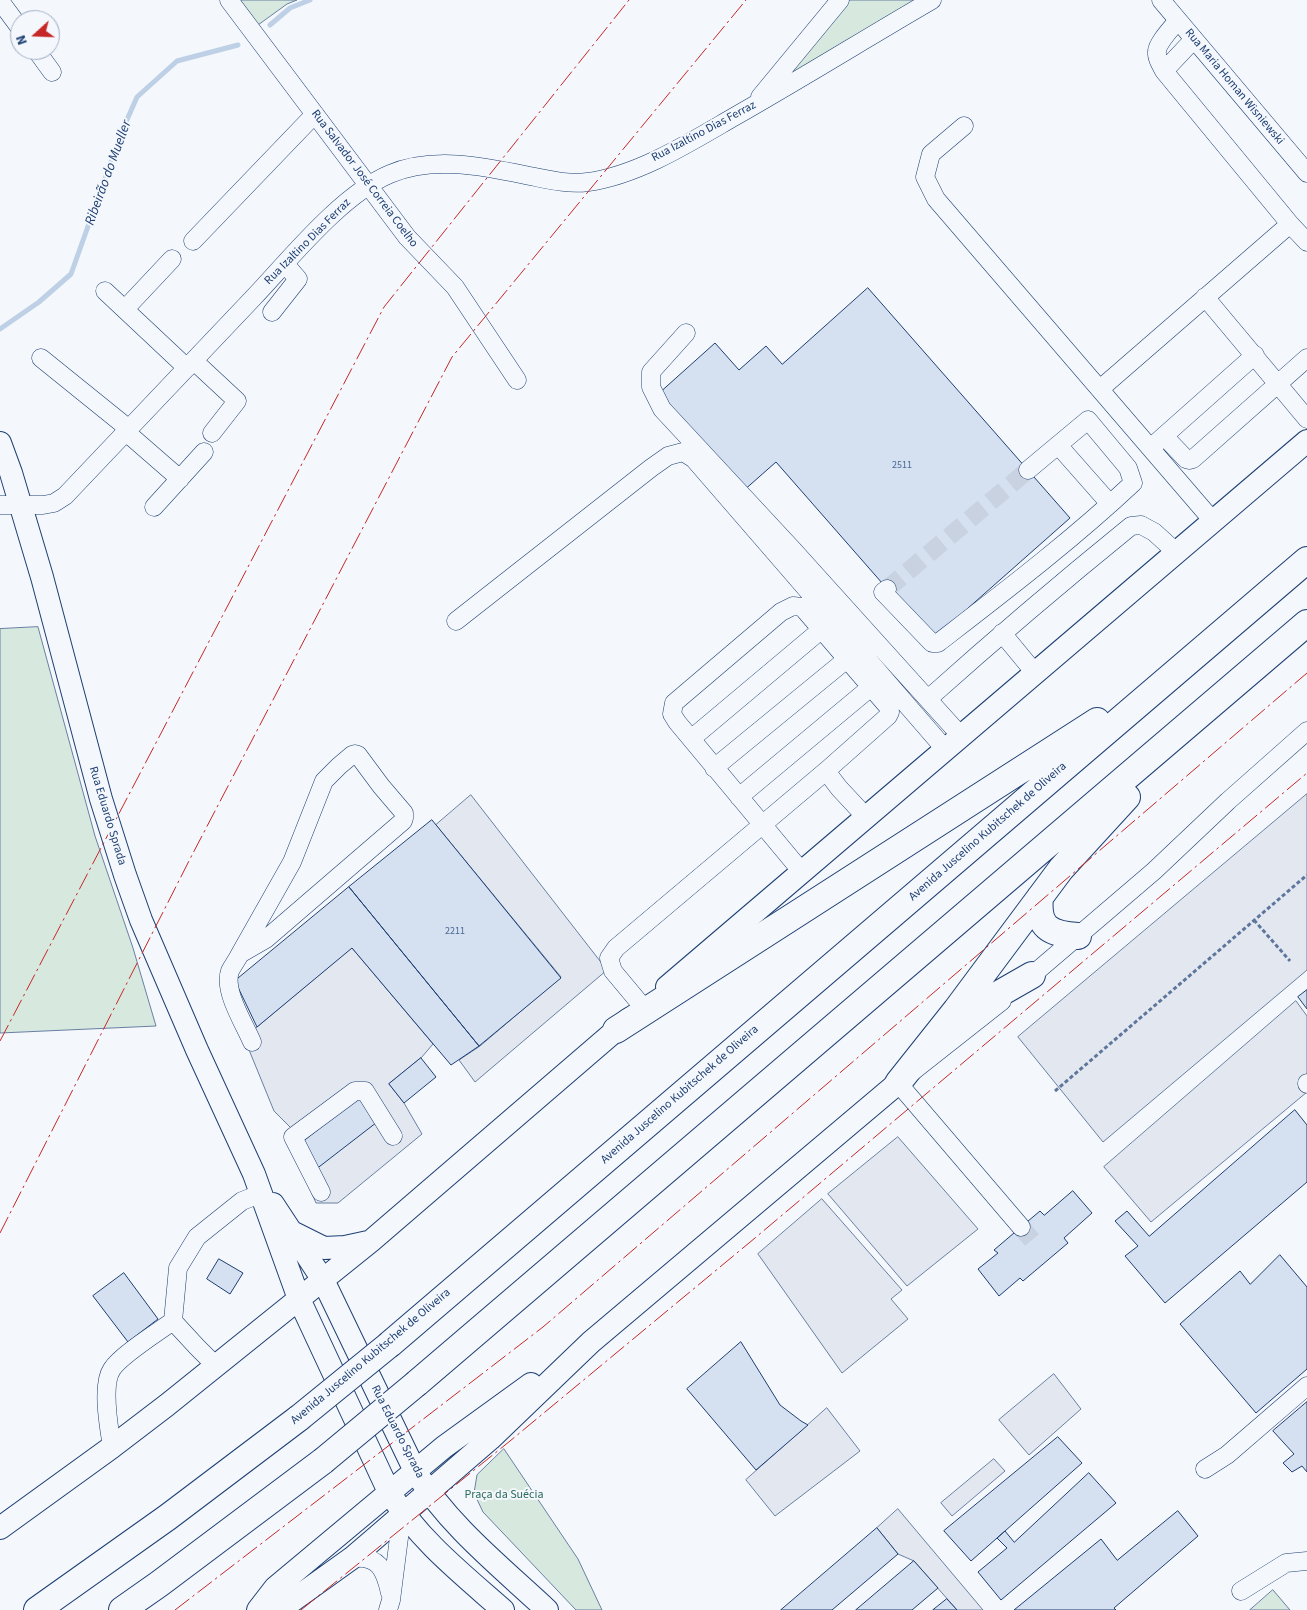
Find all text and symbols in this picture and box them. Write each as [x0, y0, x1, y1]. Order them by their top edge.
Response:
north arrow [10, 10, 60, 60]
street label: Rua Maria Homan Wisniewski [1181, 26, 1287, 148]
text: N [11, 32, 33, 48]
street label: Rua Izaltino Dias Ferraz [649, 98, 759, 166]
street label: Rua Salvador José Correia Coelho [308, 107, 420, 251]
water label: Ribeirão do Mueller [82, 118, 136, 228]
street label: Rua Izaltino Dias Ferraz [262, 196, 354, 288]
house number: 2511 [892, 460, 912, 472]
street label: Avenida Juscelino Kubitschek de Oliveira [906, 760, 1070, 904]
street label: Rua Eduardo Sprada [85, 765, 129, 867]
house number: 2211 [445, 926, 465, 938]
street label: Avenida Juscelino Kubitschek de Oliveira [598, 1023, 762, 1167]
street label: Avenida Juscelino Kubitschek de Oliveira [288, 1286, 454, 1428]
street label: Rua Eduardo Sprada [367, 1383, 427, 1481]
park label: Praça da Suécia [465, 1488, 543, 1502]

